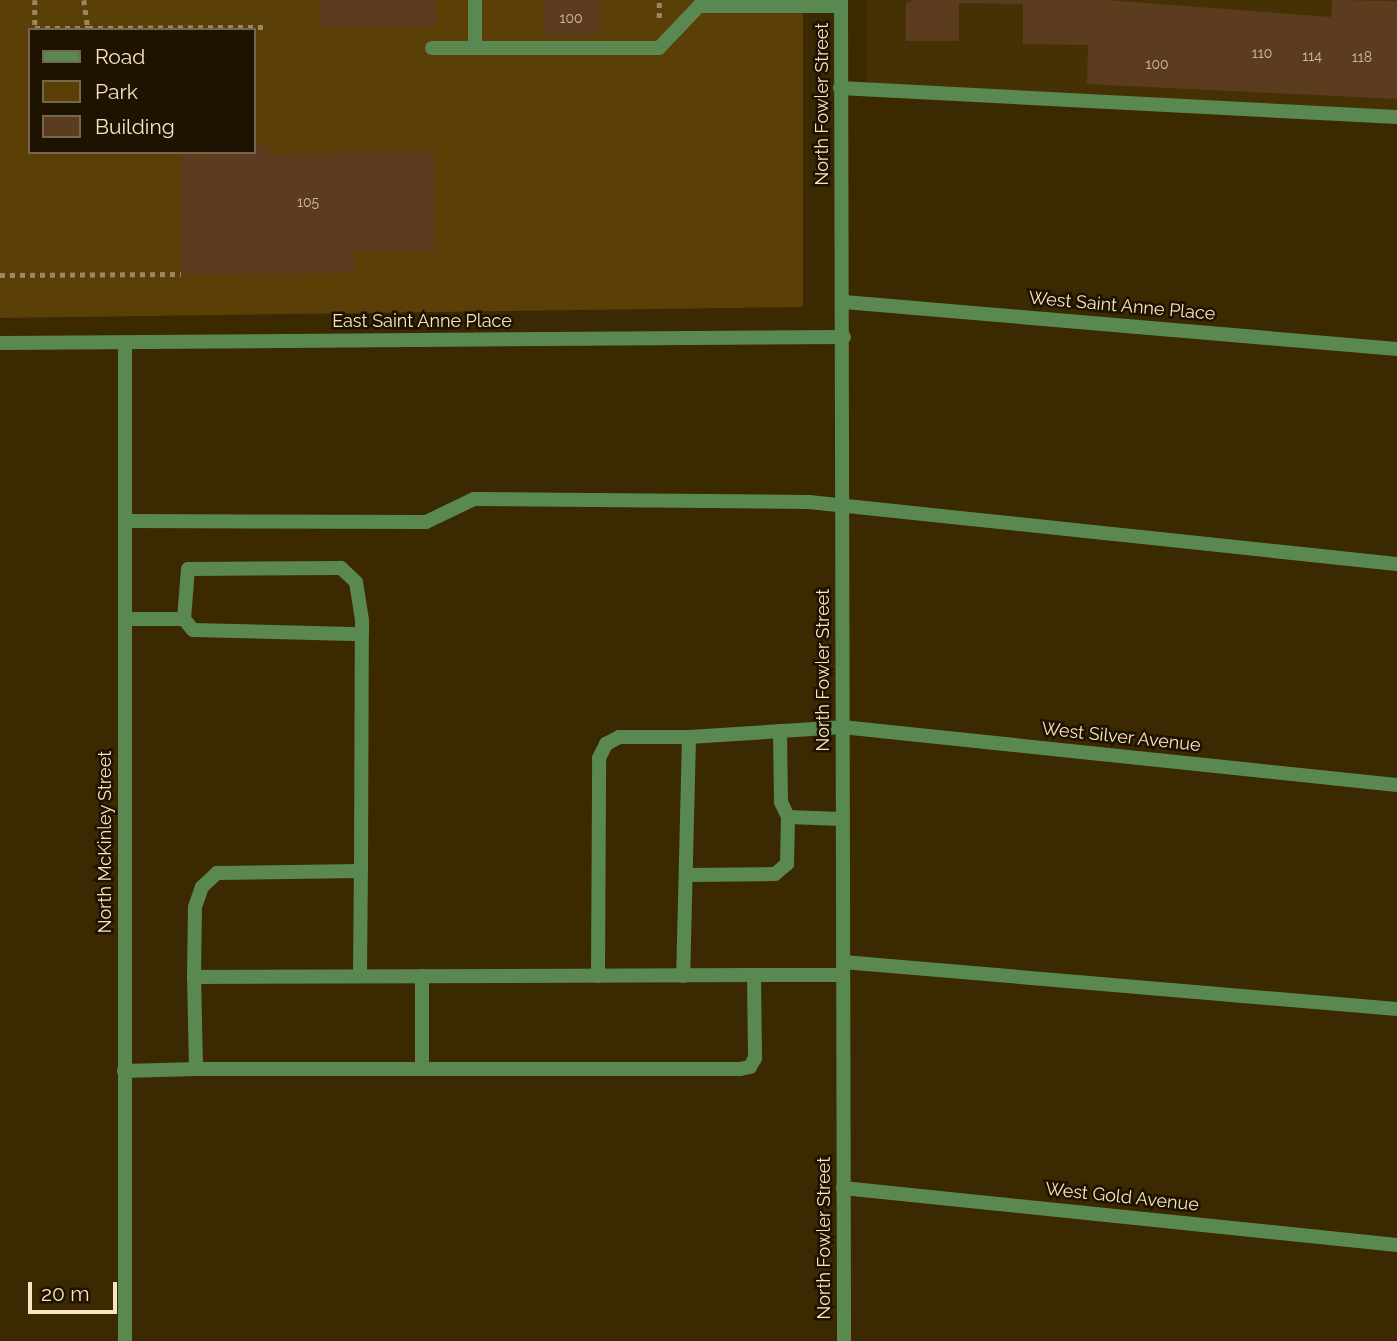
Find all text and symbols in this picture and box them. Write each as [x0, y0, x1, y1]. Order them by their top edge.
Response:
house number: 100 [559, 10, 583, 26]
street label: North Fowler Street [811, 22, 833, 186]
legend [28, 28, 256, 154]
text: Road [95, 44, 145, 69]
house number: 110 [1252, 45, 1272, 61]
house number: 114 [1302, 48, 1322, 64]
house number: 118 [1352, 49, 1372, 65]
house number: 100 [1145, 56, 1169, 72]
text: Park [95, 79, 138, 104]
text: Building [95, 114, 175, 139]
house number: 105 [297, 194, 319, 210]
street label: West Saint Anne Place [1028, 287, 1216, 325]
street label: East Saint Anne Place [332, 310, 512, 332]
street label: North Fowler Street [812, 588, 834, 752]
street label: West Silver Avenue [1040, 718, 1202, 756]
street label: North McKinley Street [94, 751, 116, 933]
street label: North Fowler Street [813, 1156, 835, 1320]
street label: West Gold Avenue [1044, 1178, 1200, 1216]
scale bar [32, 1268, 121, 1312]
text: 20 m [41, 1281, 89, 1306]

